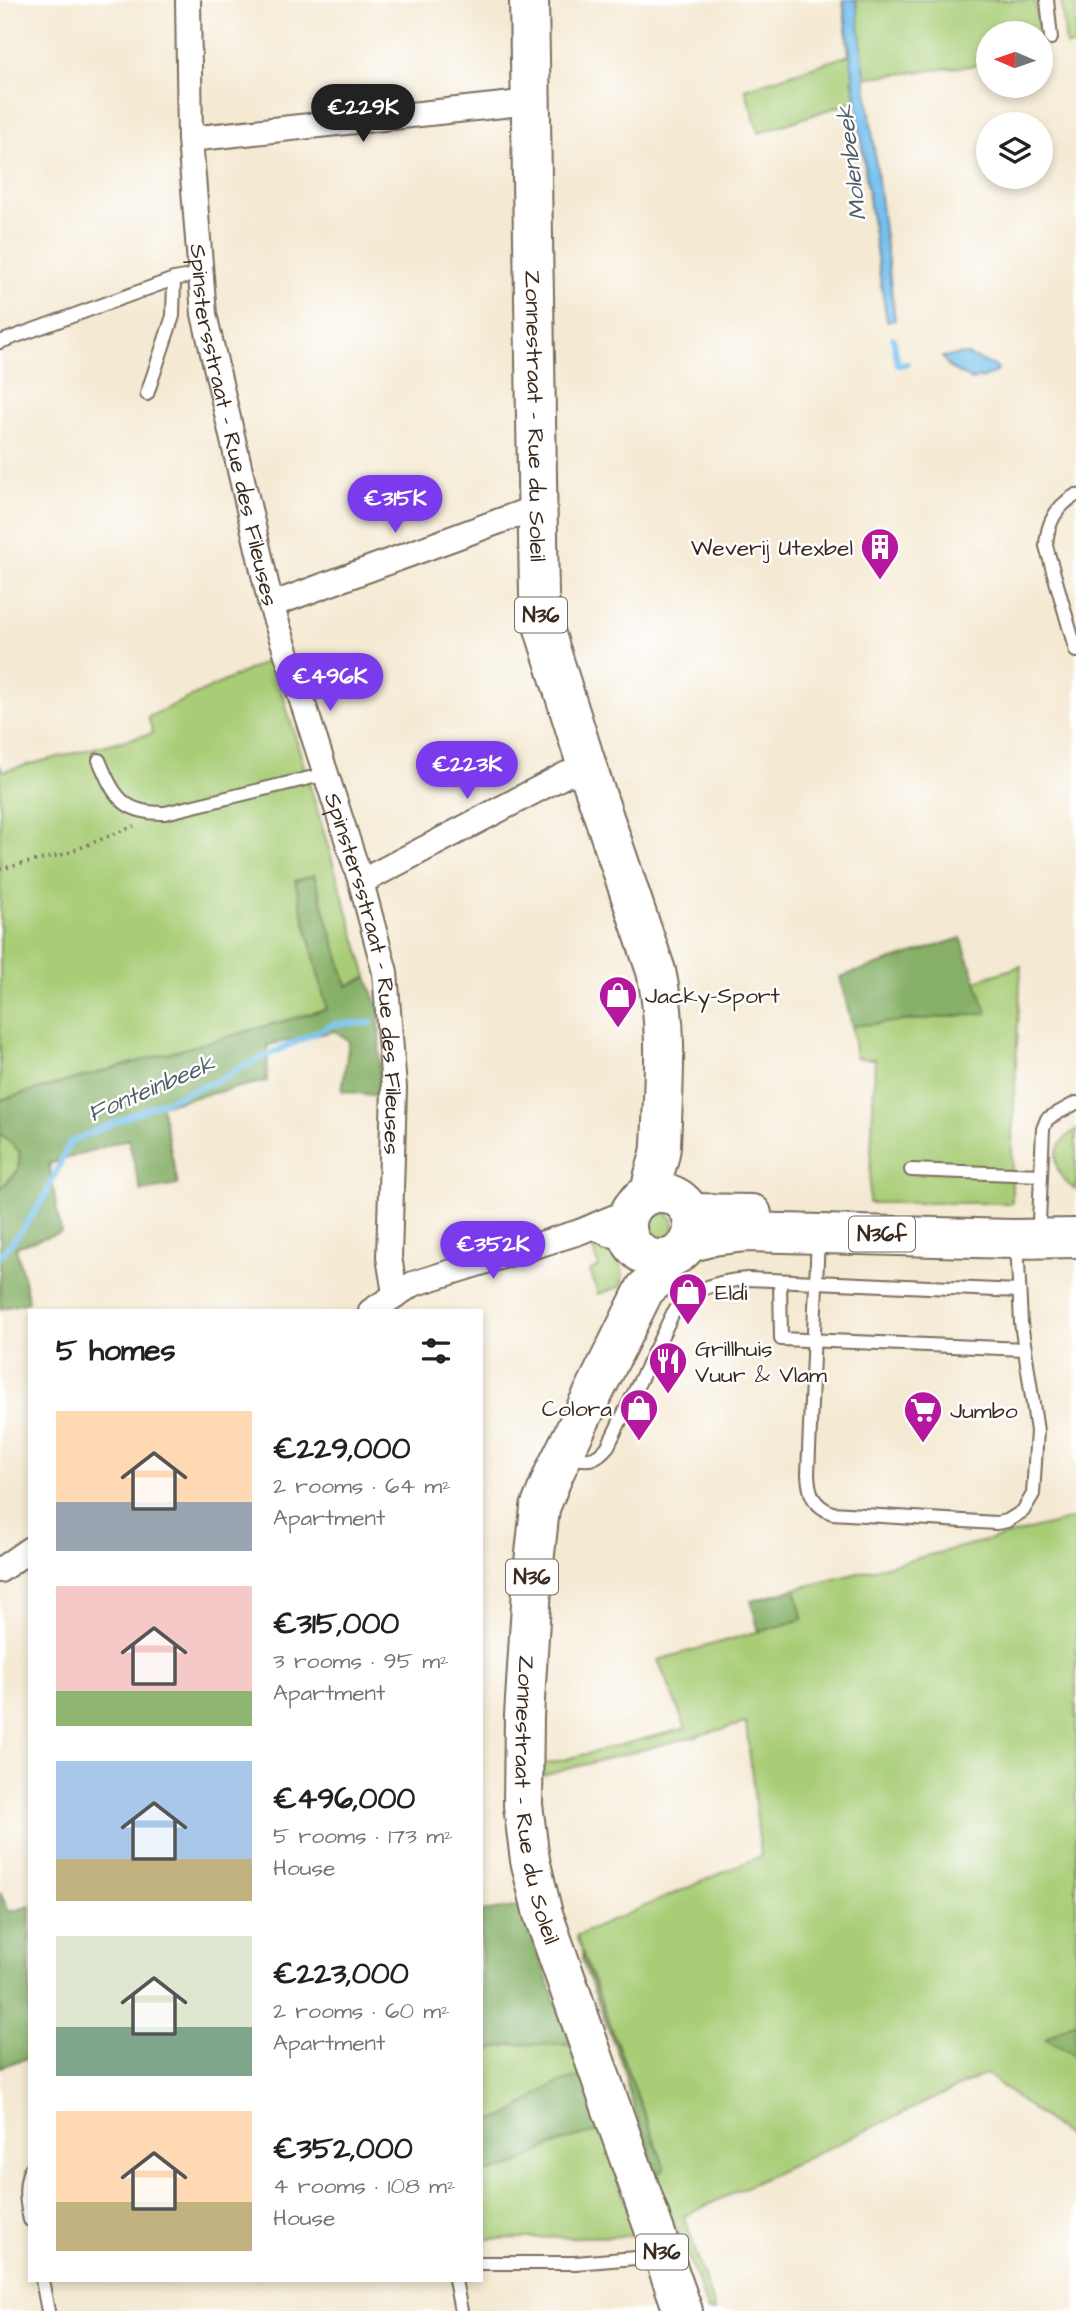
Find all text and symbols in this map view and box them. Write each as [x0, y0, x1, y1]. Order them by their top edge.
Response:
north arrow [976, 21, 1054, 98]
map controls [976, 21, 1053, 189]
pin: €229K [314, 85, 412, 144]
text: €229K [327, 91, 399, 123]
water label: Molenbeek [828, 102, 876, 223]
button: layers [976, 112, 1053, 189]
street label: Spinstersstraat - Rue des Fileuses [181, 243, 286, 609]
street label: Zonnestraat - Rue du Soleil [517, 270, 553, 562]
pin: €315K [346, 476, 444, 535]
text: €315K [363, 482, 427, 514]
building icon: Weverij Utexbel [859, 526, 901, 581]
place label: Weverij Utexbel [691, 532, 853, 564]
road number: N36 [515, 598, 567, 632]
pin: €496K [281, 654, 379, 713]
text: €496K [292, 660, 368, 692]
pin: €223K [418, 742, 516, 801]
text: €223K [432, 748, 502, 780]
street label: Spinstersstraat - Rue des Fileuses [316, 789, 409, 1155]
shop icon: Jacky-Sport [597, 974, 639, 1029]
place label: Jacky-Sport [645, 980, 781, 1013]
water label: Fonteinbeek [83, 1046, 221, 1131]
road number: N36f [849, 1216, 915, 1252]
pin: €352K [444, 1222, 542, 1281]
text: €352K [456, 1228, 530, 1260]
shop icon: Eldi [667, 1271, 709, 1326]
place label: Eldi [715, 1277, 748, 1309]
text: 5 homes [56, 1330, 176, 1372]
icon: filters [417, 1332, 455, 1370]
place label: Grillhuis Vuur & Vlam [695, 1333, 827, 1391]
restaurant icon: Grillhuis Vuur & Vlam [647, 1340, 689, 1395]
shop icon: Colora [618, 1387, 660, 1442]
supermarket icon: Jumbo [902, 1389, 944, 1444]
place label: Colora [542, 1393, 612, 1425]
place label: Jumbo [950, 1395, 1018, 1427]
text: €229,000 [273, 1428, 410, 1470]
icon: home [112, 1439, 196, 1523]
text: 2 rooms · 64 m² [273, 1470, 451, 1502]
text: Apartment [273, 1502, 385, 1534]
road number: N36 [506, 1560, 558, 1594]
text: €315,000 [273, 1603, 399, 1645]
icon: home [112, 1614, 196, 1698]
text: 3 rooms · 95 m² [273, 1645, 449, 1677]
street label: Zonnestraat - Rue du Soleil [506, 1654, 567, 1949]
text: Apartment [273, 1677, 385, 1709]
text: €496,000 [273, 1778, 415, 1820]
icon: home [112, 1789, 196, 1873]
text: 5 rooms · 173 m² [273, 1820, 453, 1852]
text: House [273, 1852, 336, 1884]
text: €223,000 [273, 1953, 409, 1995]
icon: home [112, 1964, 196, 2048]
text: 2 rooms · 60 m² [273, 1995, 450, 2027]
text: Apartment [273, 2027, 385, 2059]
text: €352,000 [273, 2128, 413, 2170]
icon: home [112, 2139, 196, 2223]
text: 4 rooms · 108 m² [273, 2170, 456, 2202]
text: House [273, 2202, 336, 2234]
road number: N36 [636, 2234, 688, 2270]

